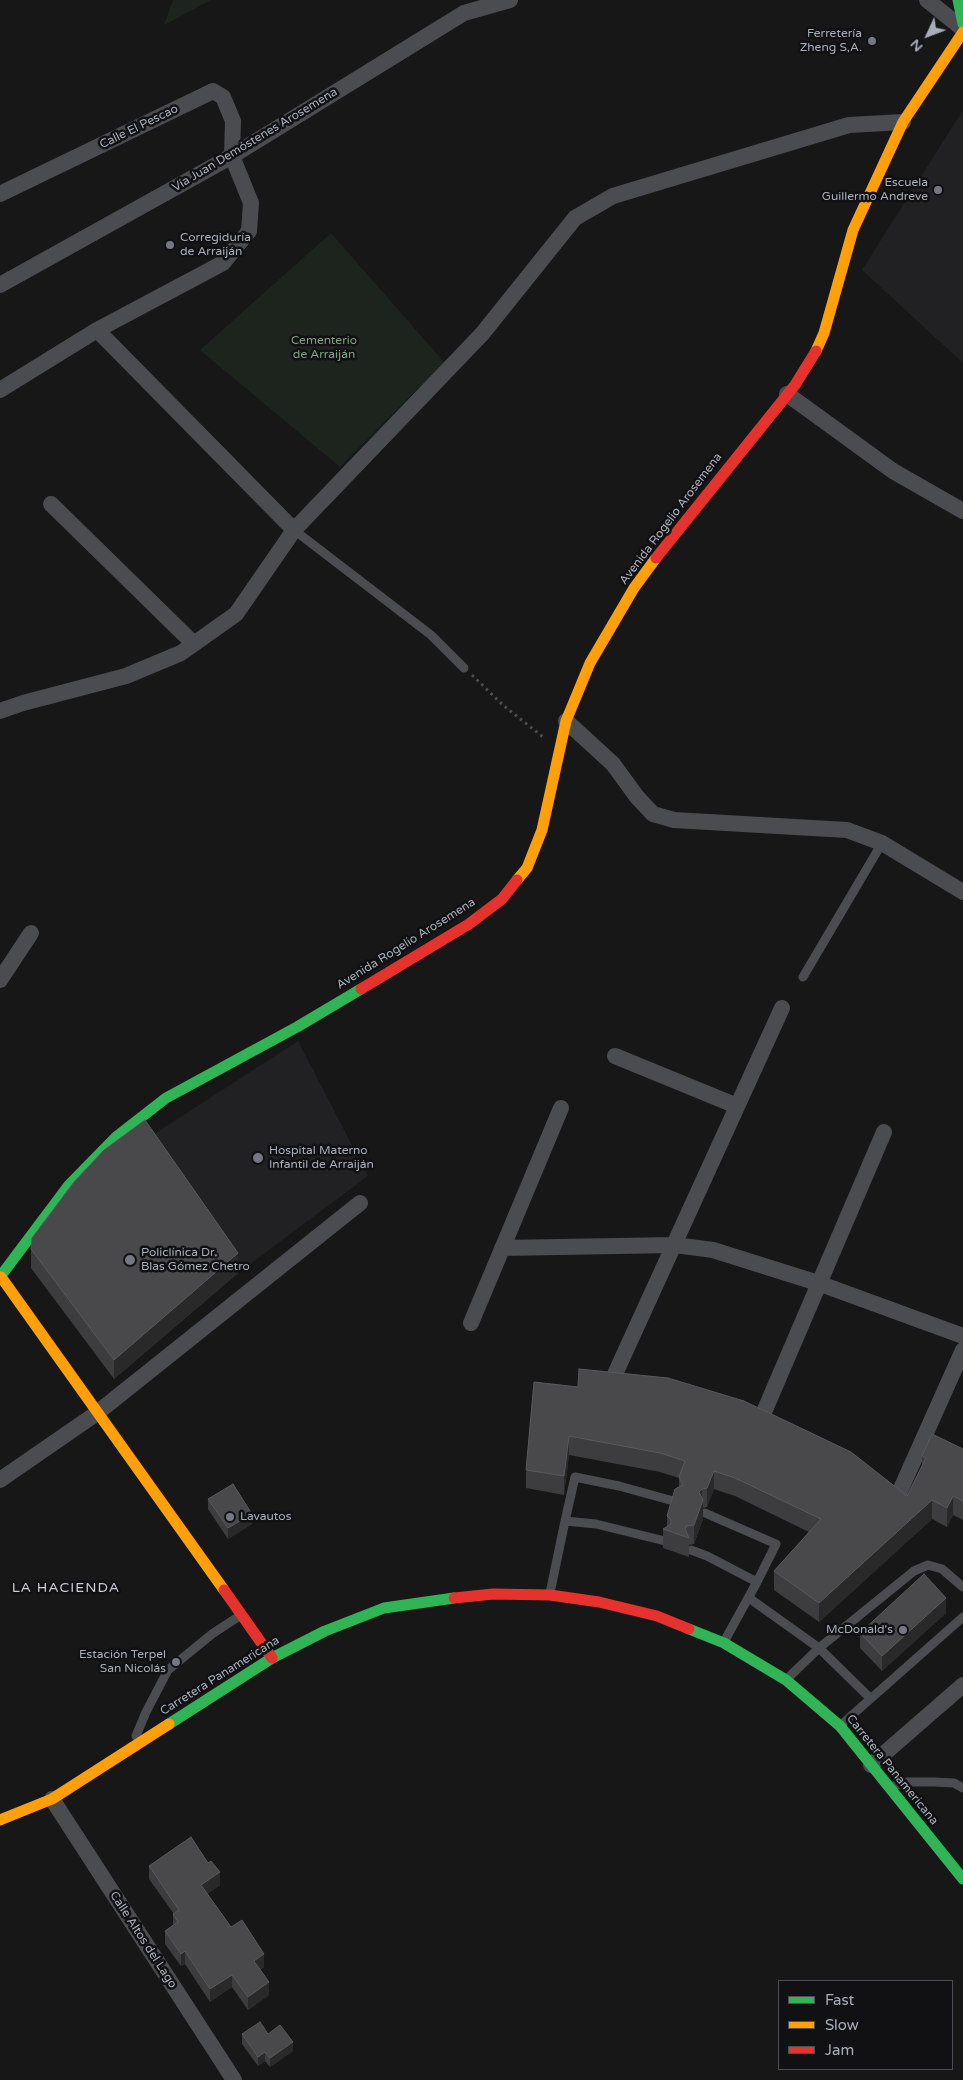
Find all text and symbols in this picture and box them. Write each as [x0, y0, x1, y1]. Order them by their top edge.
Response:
north arrow [903, 10, 953, 60]
place label: Ferretería Zheng S,A. [800, 27, 862, 55]
marker: Ferretería Zheng S,A. [866, 35, 878, 47]
text: N [907, 36, 927, 55]
street label: Vía Juan Demóstenes Arosemena [170, 85, 340, 195]
street label: Calle El Pescao [97, 102, 181, 152]
place label: Escuela Guillermo Andreve [822, 176, 928, 204]
marker: Escuela Guillermo Andreve [932, 184, 944, 196]
place label: Corregiduría de Arraiján [180, 231, 251, 259]
marker: Corregiduría de Arraiján [164, 239, 176, 251]
park label: Cementerio de Arraiján [291, 334, 357, 362]
street label: Avenida Rogelio Arosemena [617, 450, 725, 588]
street label: Avenida Rogelio Arosemena [334, 895, 478, 993]
place label: Hospital Materno Infantil de Arraiján [269, 1144, 374, 1172]
marker: Hospital Materno Infantil de Arraiján [251, 1151, 265, 1165]
place label: Policlínica Dr. Blas Gómez Chetro [141, 1246, 250, 1274]
marker: Policlínica Dr. Blas Gómez Chetro [123, 1253, 137, 1267]
place label: Lavautos [240, 1510, 291, 1524]
marker: Lavautos [224, 1511, 236, 1523]
district label: LA HACIENDA [10, 1580, 122, 1596]
place label: McDonald's [826, 1623, 893, 1637]
marker: McDonald's [897, 1624, 909, 1636]
street label: Carretera Panamericana [158, 1633, 282, 1719]
place label: Estación Terpel San Nicolás [79, 1648, 166, 1676]
marker: Estación Terpel San Nicolás [170, 1656, 182, 1668]
street label: Carretera Panamericana [843, 1712, 941, 1828]
street label: Calle Altos del Lago [106, 1889, 180, 1991]
legend [778, 1980, 953, 2070]
text: Fast [825, 1991, 854, 2009]
text: Slow [825, 2016, 859, 2034]
text: Jam [825, 2041, 854, 2059]

